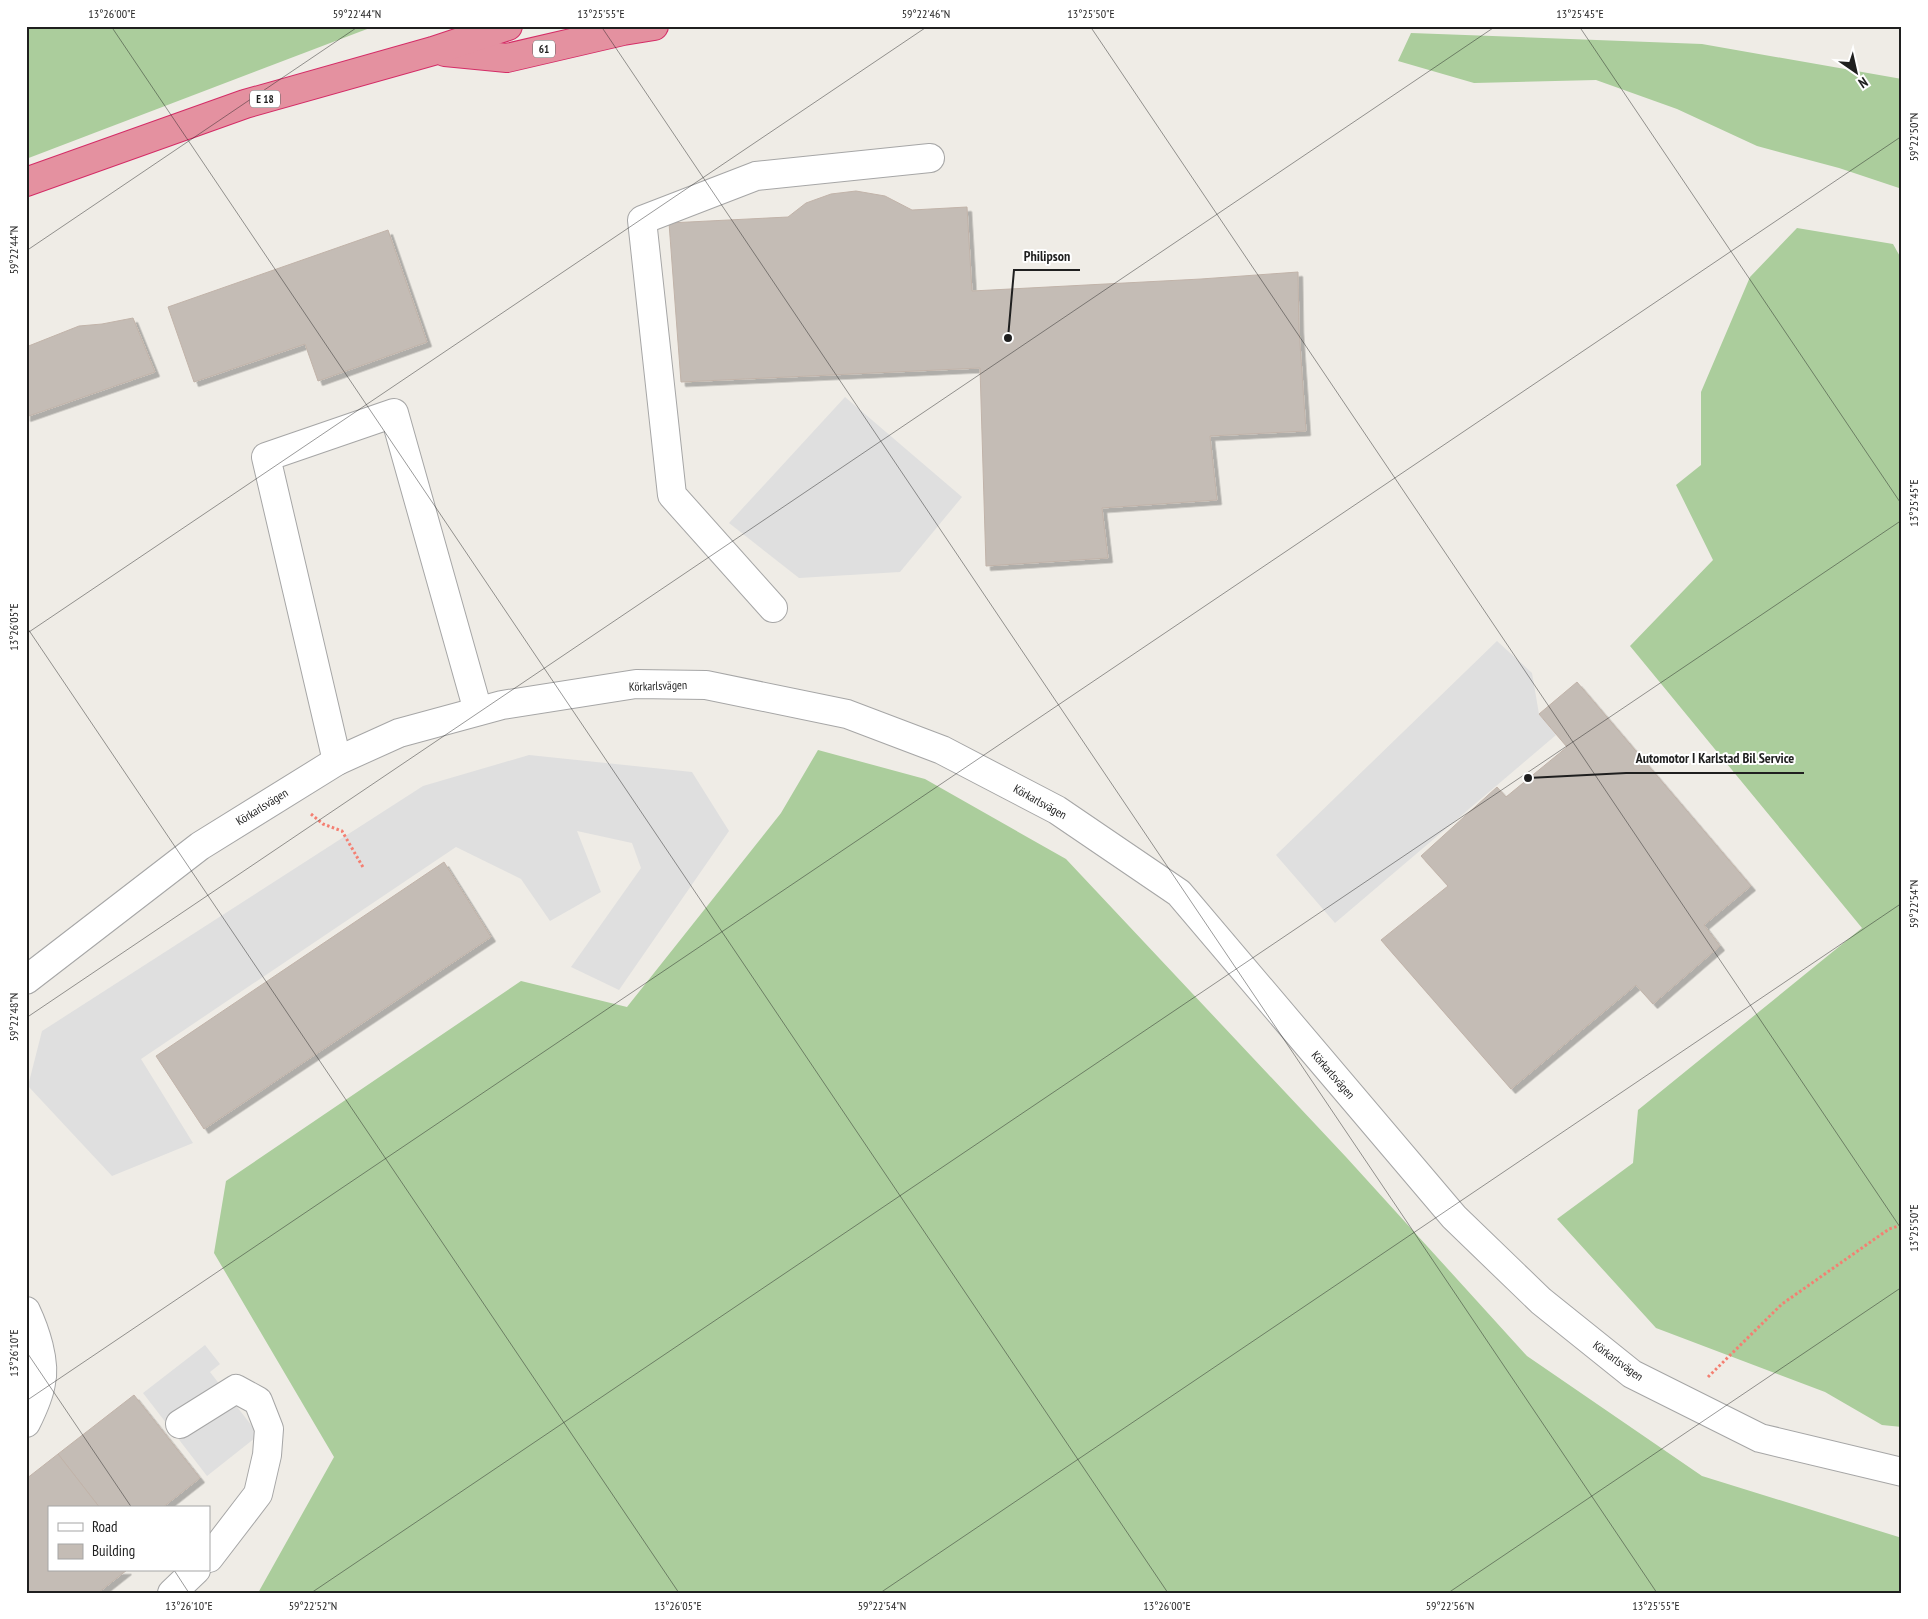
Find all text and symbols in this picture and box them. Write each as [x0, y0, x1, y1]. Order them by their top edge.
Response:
text: 13°26'00"E [88, 6, 136, 21]
text: 59°22'44"N [333, 6, 381, 21]
text: 13°25'55"E [577, 6, 625, 21]
text: 59°22'46"N [902, 6, 950, 21]
text: 13°25'50"E [1067, 6, 1115, 21]
text: 13°25'45"E [1556, 6, 1604, 21]
road number: 61 [533, 41, 555, 58]
north arrow [1830, 48, 1880, 98]
text: N [1855, 73, 1871, 92]
road number: E 18 [250, 90, 280, 108]
text: 59°22'50"N [1906, 113, 1921, 161]
text: 59°22'44"N [6, 226, 21, 274]
callout: Philipson [1014, 241, 1080, 270]
text: Philipson [1024, 247, 1070, 265]
text: 13°25'45"E [1906, 479, 1921, 527]
text: 13°26'05"E [6, 603, 21, 651]
street label: Körkarlsvägen [629, 677, 687, 694]
callout: Automotor I Karlstad Bil Service [1626, 744, 1804, 773]
text: Automotor I Karlstad Bil Service [1635, 749, 1794, 767]
street label: Körkarlsvägen [1011, 781, 1069, 822]
street label: Körkarlsvägen [233, 785, 290, 828]
text: 59°22'54"N [1906, 880, 1921, 928]
text: 59°22'48"N [6, 993, 21, 1041]
street label: Körkarlsvägen [1309, 1048, 1358, 1102]
text: 13°25'50"E [1906, 1204, 1921, 1252]
text: 13°26'10"E [6, 1329, 21, 1377]
street label: Körkarlsvägen [1590, 1337, 1646, 1384]
legend [48, 1506, 210, 1572]
text: Road [92, 1517, 118, 1536]
text: Building [92, 1541, 135, 1560]
text: 13°26'10"E [165, 1598, 213, 1613]
text: 59°22'52"N [289, 1598, 337, 1613]
text: 13°26'05"E [654, 1598, 702, 1613]
text: 59°22'54"N [858, 1598, 906, 1613]
text: 13°26'00"E [1143, 1598, 1191, 1613]
text: 59°22'56"N [1426, 1598, 1474, 1613]
text: 13°25'55"E [1632, 1598, 1680, 1613]

